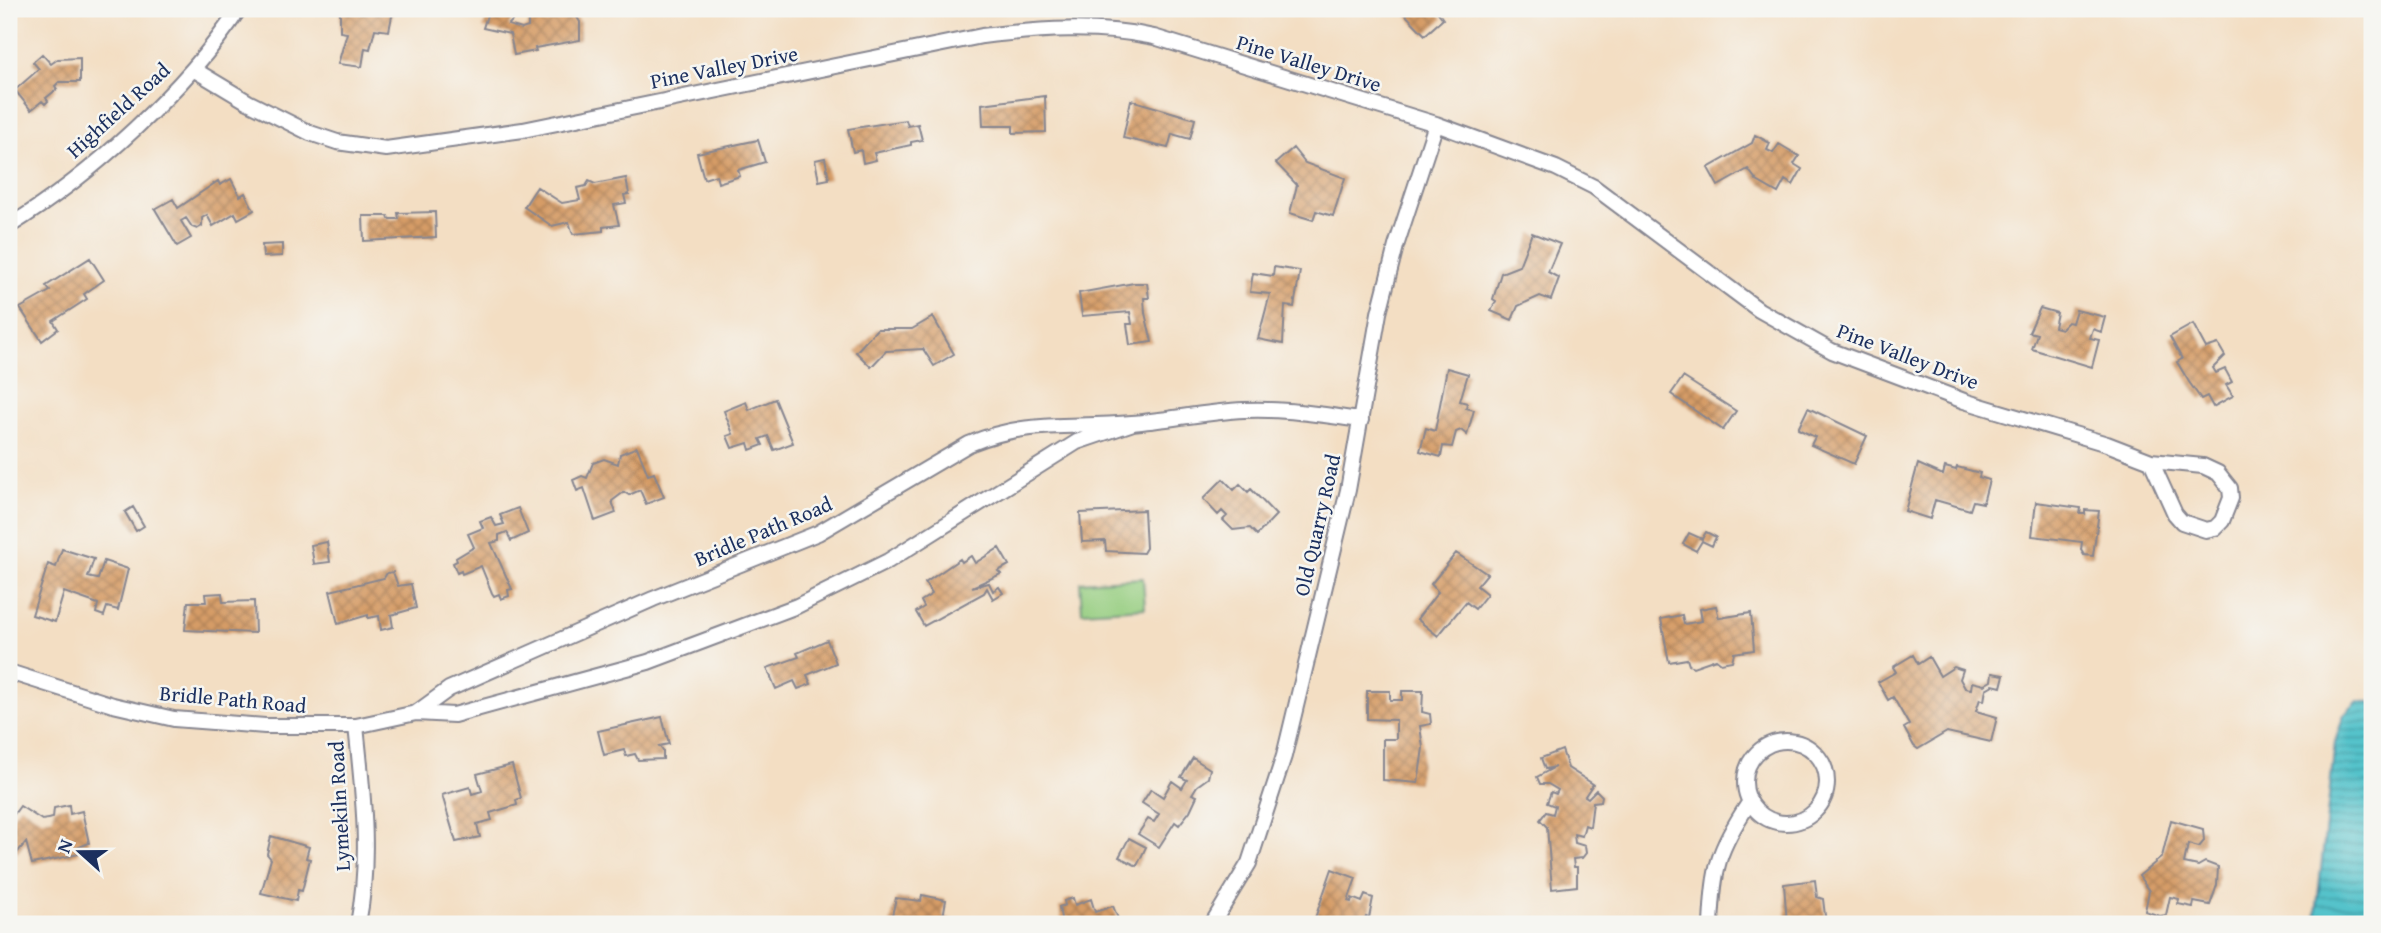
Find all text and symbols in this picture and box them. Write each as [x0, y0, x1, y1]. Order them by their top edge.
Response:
street label: Pine Valley Drive [1233, 26, 1385, 100]
street label: Pine Valley Drive [648, 37, 801, 97]
street label: Highfield Road [59, 54, 177, 165]
street label: Pine Valley Drive [1833, 315, 1984, 397]
street label: Old Quarry Road [1286, 450, 1349, 599]
street label: Bridle Path Road [689, 488, 837, 574]
street label: Bridle Path Road [158, 677, 308, 721]
street label: Lymekiln Road [320, 739, 358, 872]
north arrow [46, 818, 116, 888]
text: N [49, 835, 80, 857]

